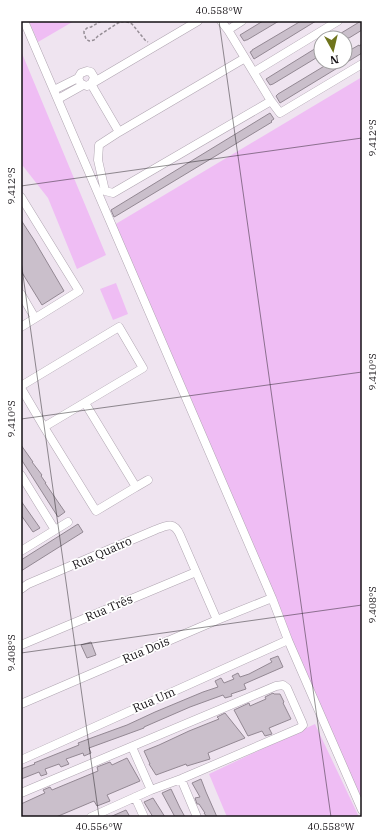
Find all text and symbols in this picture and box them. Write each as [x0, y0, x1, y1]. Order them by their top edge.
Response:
text: 40.558°W [195, 4, 243, 17]
north arrow [313, 30, 353, 70]
text: N [329, 52, 340, 67]
text: 9.412°S [366, 119, 379, 157]
text: 9.412°S [5, 167, 18, 205]
text: 9.410°S [366, 353, 379, 391]
text: 9.410°S [5, 400, 18, 438]
street label: Rua Quatro [70, 533, 134, 572]
text: 9.408°S [366, 586, 379, 624]
street label: Rua Três [83, 591, 135, 624]
street label: Rua Dois [120, 633, 172, 666]
text: 9.408°S [5, 634, 18, 672]
street label: Rua Um [130, 683, 178, 716]
text: 40.556°W [75, 820, 123, 833]
text: 40.558°W [307, 820, 355, 833]

